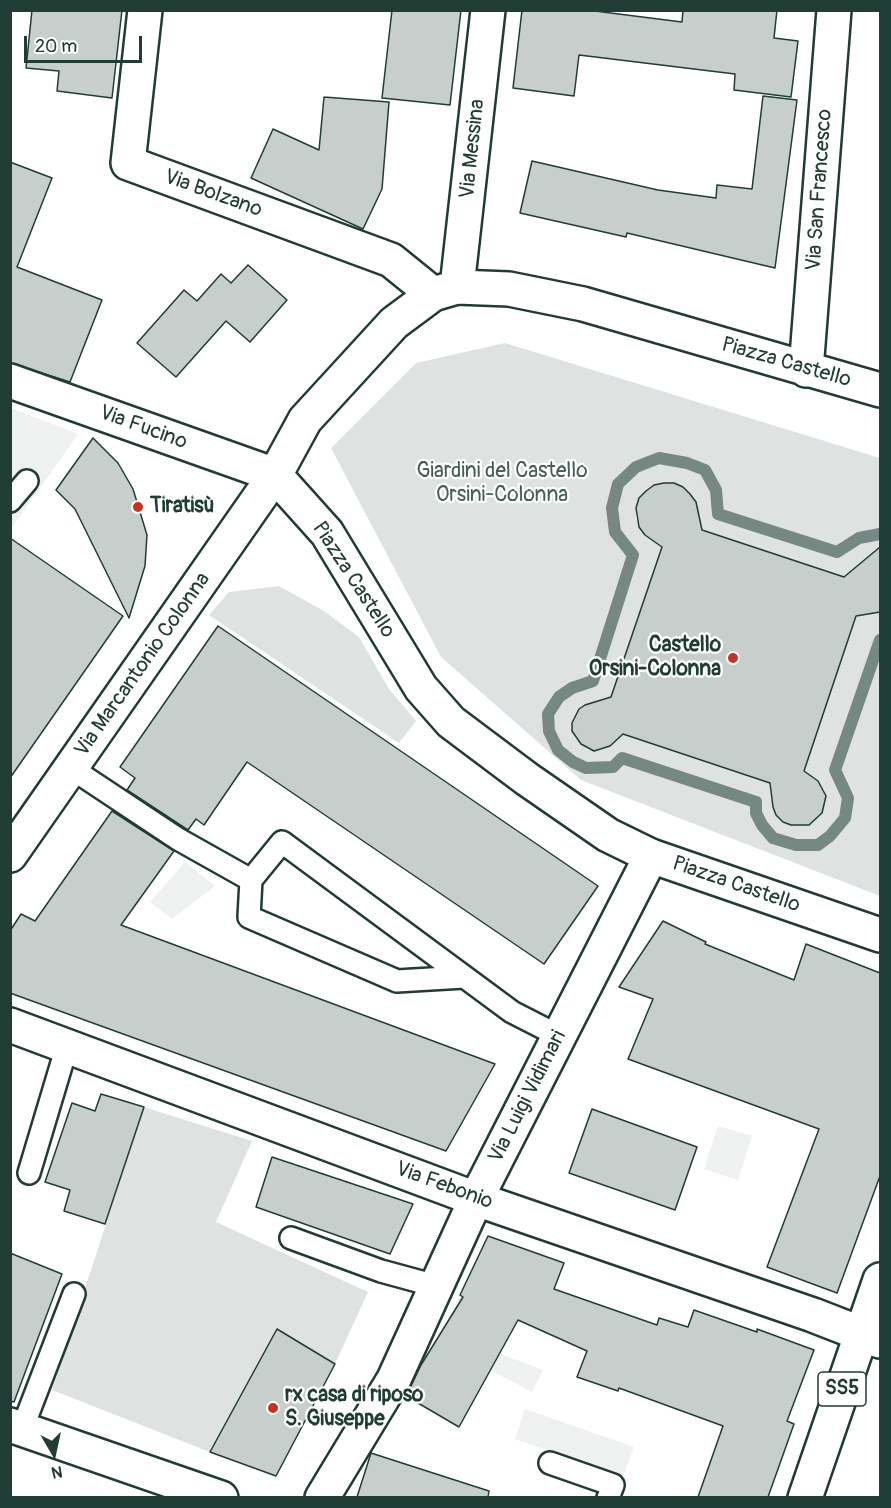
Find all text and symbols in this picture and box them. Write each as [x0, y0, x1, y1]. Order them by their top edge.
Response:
scale bar [27, 24, 146, 62]
text: 20 m [35, 35, 77, 58]
street label: Via Messina [455, 98, 491, 200]
street label: Via San Francesco [802, 108, 838, 272]
street label: Via Bolzano [161, 165, 265, 223]
street label: Piazza Castello [718, 332, 854, 394]
street label: Via Fucino [96, 400, 190, 456]
park label: Giardini del Castello Orsini-Colonna [416, 459, 588, 509]
place label: Tiratisù [150, 494, 214, 520]
marker: Tiratisù [131, 500, 145, 514]
street label: Piazza Castello [306, 517, 400, 643]
street label: Via Marcantonio Colonna [70, 568, 216, 762]
place label: Castello Orsini-Colonna [589, 633, 721, 683]
marker: Castello Orsini-Colonna [726, 651, 740, 665]
street label: Piazza Castello [669, 851, 803, 919]
street label: Via Luigi Vidimari [484, 1027, 572, 1167]
street label: Via Febonio [392, 1157, 496, 1215]
road number: SS5 [818, 1372, 866, 1406]
place label: rx casa di riposo S. Giuseppe [285, 1383, 423, 1433]
marker: rx casa di riposo S. Giuseppe [266, 1401, 280, 1415]
north arrow [24, 1424, 84, 1484]
text: N [50, 1461, 64, 1483]

